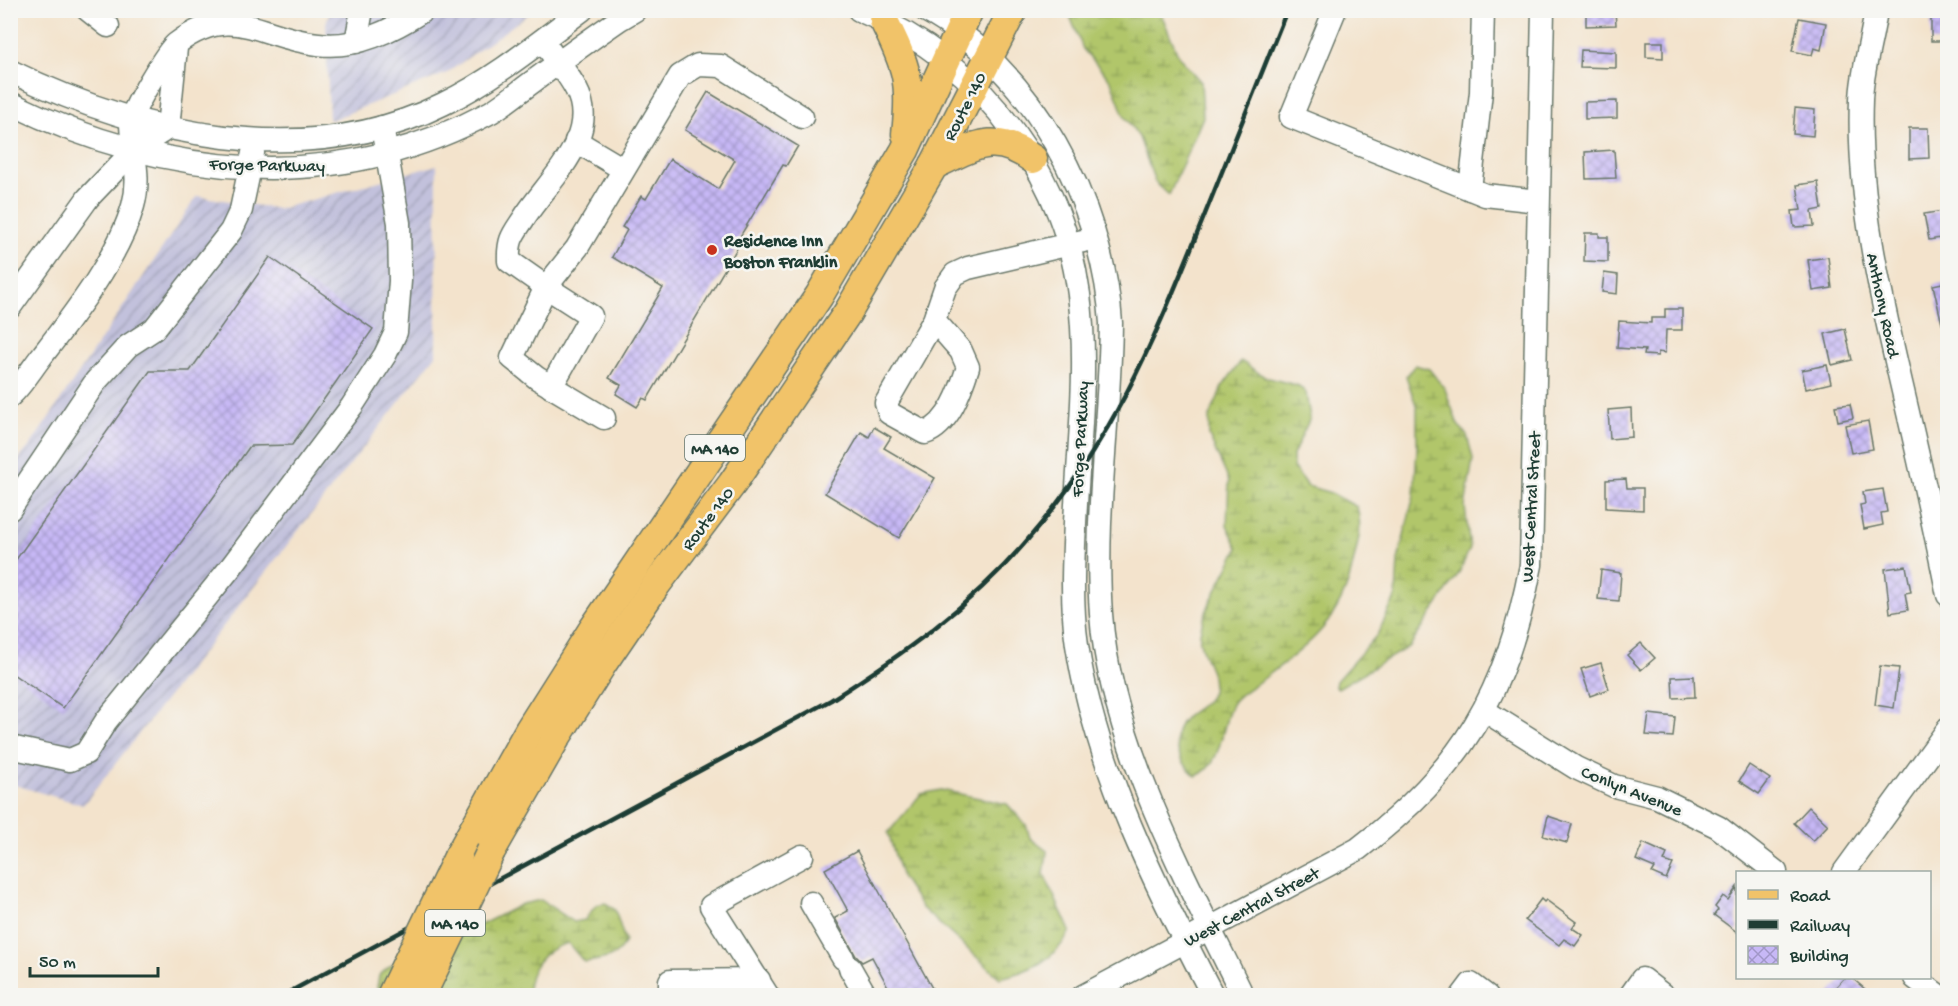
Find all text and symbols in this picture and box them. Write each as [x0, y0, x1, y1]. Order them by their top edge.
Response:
street label: Route 140 [940, 69, 992, 145]
street label: Forge Parkway [208, 155, 325, 178]
place label: Residence Inn Boston Franklin [723, 232, 838, 274]
marker: Residence Inn Boston Franklin [705, 243, 719, 257]
street label: Anthony Road [1860, 251, 1903, 361]
street label: Forge Parkway [1068, 381, 1095, 499]
street label: West Central Street [1518, 430, 1547, 583]
road number: MA 140 [685, 435, 745, 461]
street label: Route 140 [678, 484, 740, 555]
street label: Conlyn Avenue [1577, 762, 1685, 822]
street label: West Central Street [1181, 863, 1325, 953]
legend [1736, 871, 1931, 979]
text: Road [1790, 887, 1831, 908]
road number: MA 140 [425, 910, 485, 936]
text: Railway [1790, 917, 1850, 938]
scale bar [30, 940, 158, 978]
text: Building [1789, 947, 1849, 968]
text: 50 m [39, 953, 76, 974]

